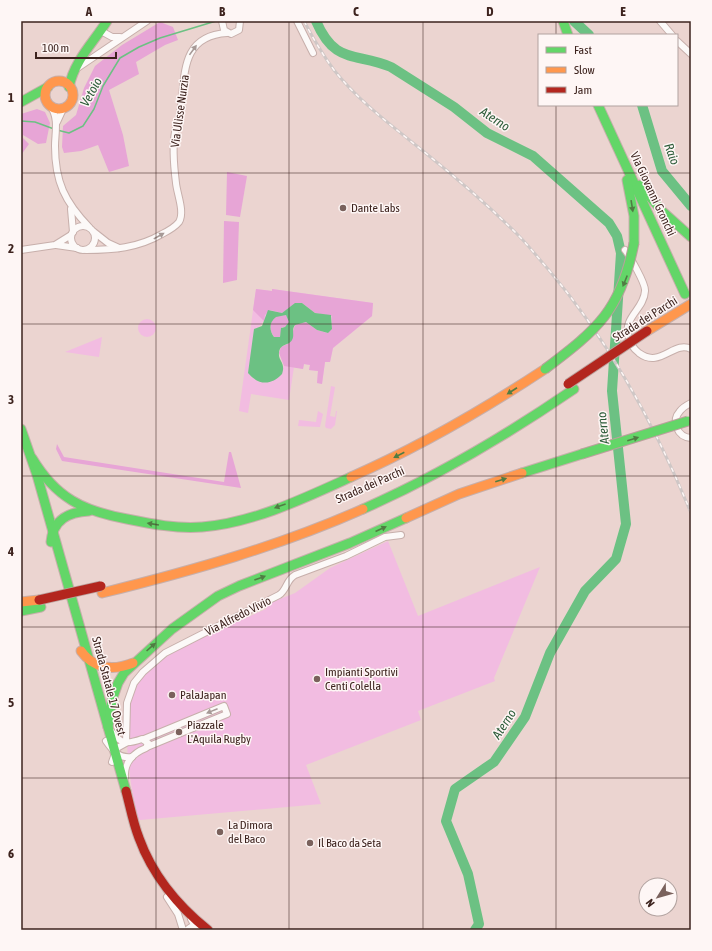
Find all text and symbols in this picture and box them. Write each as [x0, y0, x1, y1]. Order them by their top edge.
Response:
text: A [85, 4, 93, 19]
text: B [219, 4, 226, 19]
text: C [353, 4, 359, 19]
text: D [486, 4, 494, 19]
text: E [620, 4, 626, 19]
scale bar [36, 34, 116, 60]
legend [538, 34, 678, 106]
text: 100 m [42, 41, 69, 55]
text: Fast [574, 43, 592, 57]
one-way arrow [189, 45, 197, 55]
text: Slow [574, 63, 595, 77]
street label: Via Ulisse Nurzia [168, 74, 192, 148]
water label: Vetoio [77, 75, 105, 109]
text: Jam [574, 83, 592, 97]
text: 1 [8, 90, 14, 105]
water label: Aterno [477, 103, 513, 134]
water label: Raio [661, 141, 683, 167]
street label: Via Giovanni Gronchi [627, 150, 679, 238]
one-way arrow [629, 199, 635, 212]
place label: Dante Labs [351, 201, 400, 215]
marker: Dante Labs [338, 203, 348, 213]
one-way arrow [154, 232, 165, 239]
text: 2 [8, 241, 14, 256]
one-way arrow [621, 275, 627, 287]
street label: Strada dei Parchi [610, 294, 680, 344]
one-way arrow [506, 387, 518, 394]
text: 3 [8, 392, 14, 407]
water label: Aterno [594, 411, 612, 446]
one-way arrow [627, 435, 639, 441]
one-way arrow [394, 452, 405, 458]
street label: Strada dei Parchi [334, 464, 406, 506]
one-way arrow [495, 476, 507, 482]
one-way arrow [274, 504, 286, 510]
one-way arrow [147, 521, 159, 527]
one-way arrow [375, 526, 386, 532]
text: 4 [7, 544, 14, 559]
one-way arrow [255, 575, 267, 581]
street label: Via Alfredo Vivio [203, 593, 274, 639]
street label: Strada Statale 17 Ovest [89, 635, 129, 737]
one-way arrow [146, 642, 157, 651]
place label: Impianti Sportivi Centi Colella [325, 665, 398, 693]
marker: Impianti Sportivi Centi Colella [312, 674, 322, 684]
place label: PalaJapan [180, 688, 227, 702]
marker: PalaJapan [167, 690, 177, 700]
text: 5 [8, 695, 14, 710]
water label: Aterno [488, 706, 519, 742]
one-way arrow [205, 708, 217, 714]
place label: Piazzale L'Aquila Rugby [187, 718, 251, 746]
marker: Piazzale L'Aquila Rugby [174, 727, 184, 737]
place label: La Dimora del Baco [228, 818, 273, 846]
marker: La Dimora del Baco [215, 827, 225, 837]
place label: Il Baco da Seta [318, 836, 381, 850]
marker: Il Baco da Seta [305, 838, 315, 848]
text: 6 [8, 846, 14, 861]
north arrow [638, 877, 678, 917]
text: N [643, 897, 657, 909]

